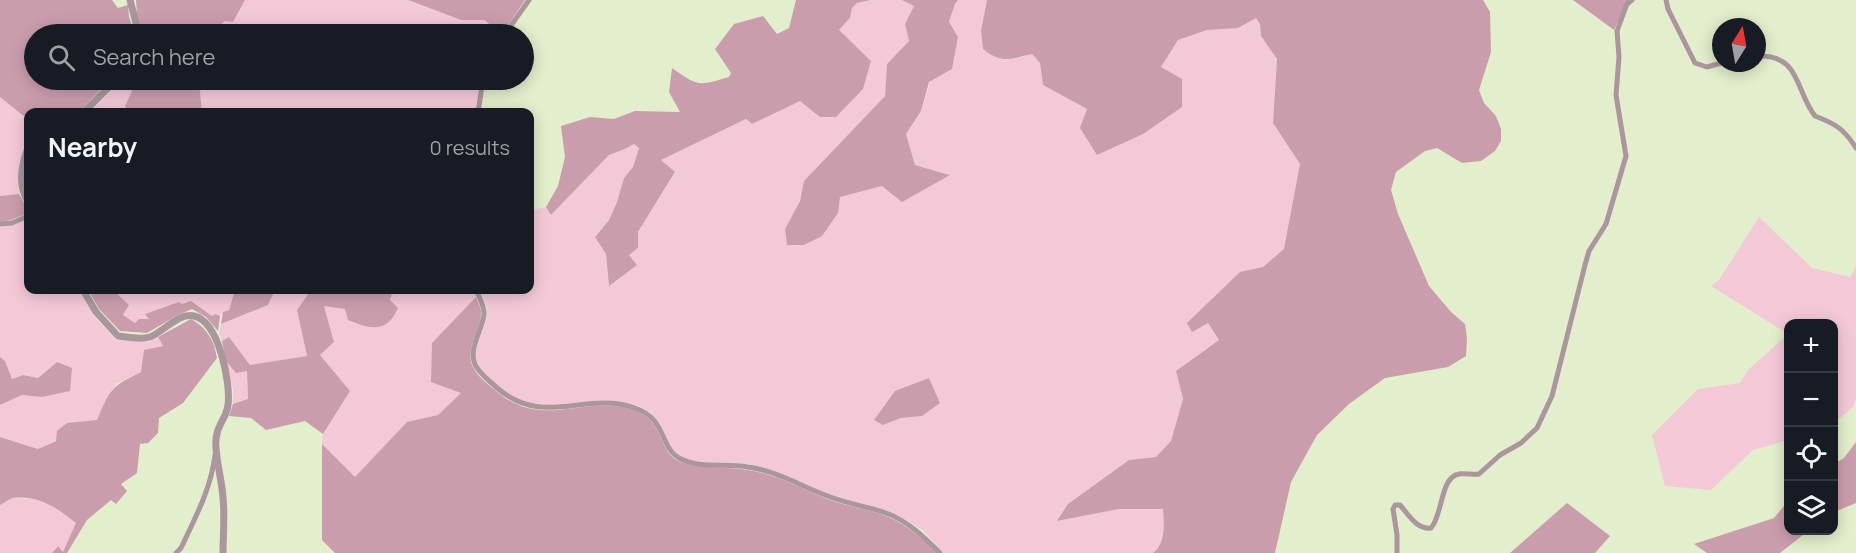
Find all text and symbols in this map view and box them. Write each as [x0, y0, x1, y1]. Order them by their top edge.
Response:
north arrow [1712, 18, 1766, 72]
search box [24, 24, 534, 90]
icon: search [45, 41, 78, 74]
text: Search here [93, 42, 215, 72]
text: Nearby [48, 129, 137, 165]
text: 0 results [430, 134, 510, 161]
map controls [1784, 319, 1838, 535]
button: + [1784, 319, 1838, 373]
button: − [1784, 373, 1838, 427]
button: locate [1784, 427, 1838, 481]
button: layers [1784, 481, 1838, 535]

